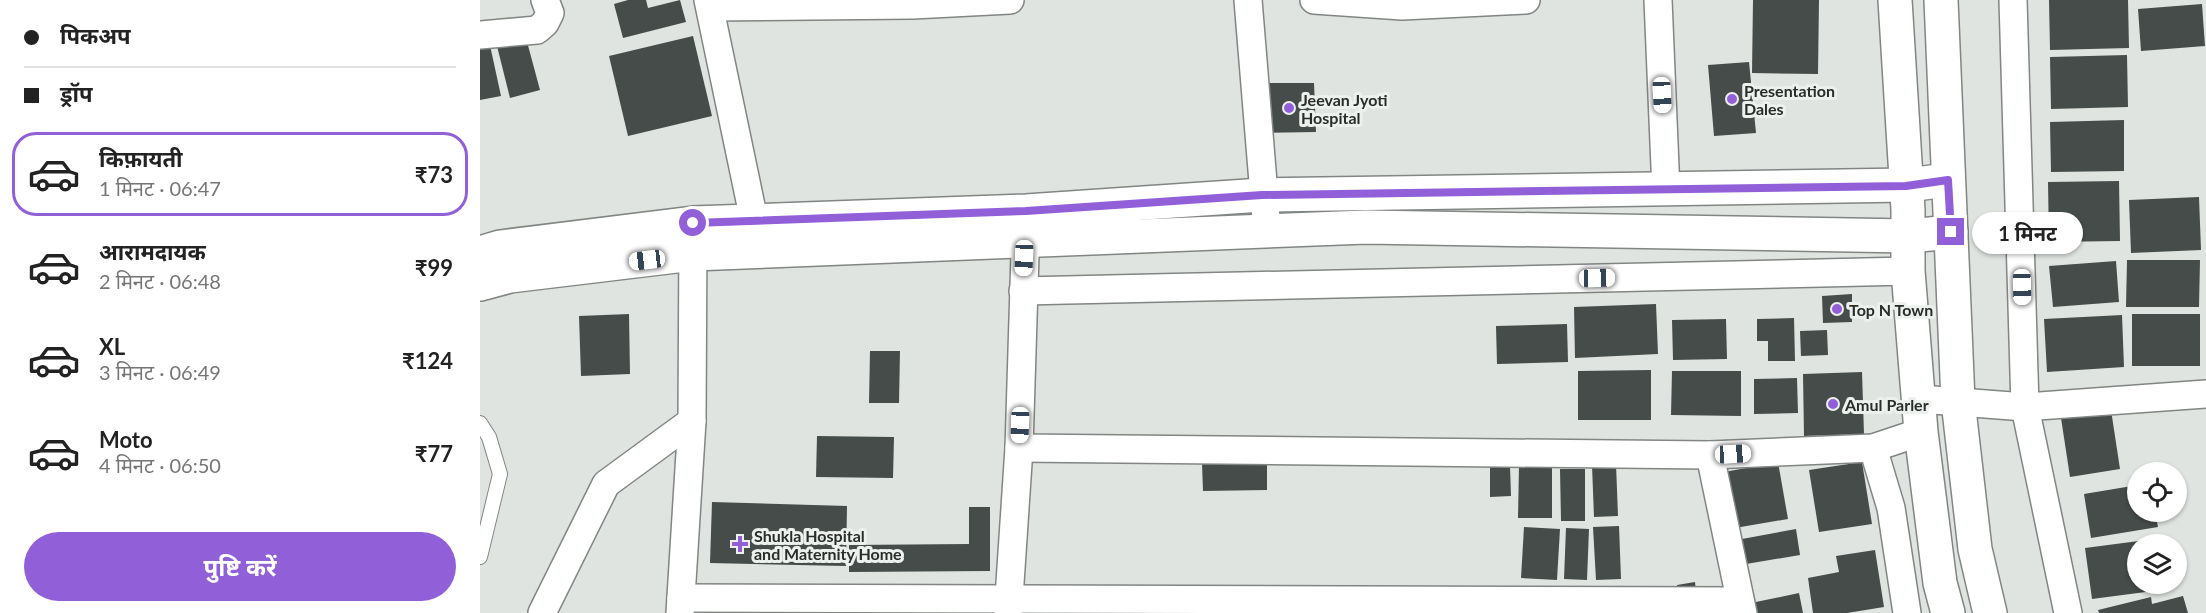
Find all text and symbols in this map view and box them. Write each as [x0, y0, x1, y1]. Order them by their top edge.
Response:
text: पिकअप [60, 22, 131, 49]
car [1652, 77, 1672, 113]
text: ड्रॉप [60, 80, 93, 107]
place label: Presentation Dales [1744, 81, 1835, 118]
place label: Jeevan Jyoti Hospital [1301, 90, 1388, 127]
marker: Presentation Dales [1725, 92, 1739, 106]
marker: Jeevan Jyoti Hospital [1282, 101, 1296, 115]
text: किफ़ायती [99, 145, 183, 172]
icon: car [27, 147, 81, 201]
text: ₹73 [415, 161, 453, 188]
text: 1 मिनट · 06:47 [99, 176, 221, 200]
route start [679, 209, 706, 236]
callout: 1 मिनट [1972, 211, 2083, 253]
route end [1937, 218, 1964, 245]
text: 1 मिनट [1998, 221, 2057, 245]
text: आरामदायक [99, 238, 206, 265]
icon: car [27, 240, 81, 294]
car [1014, 240, 1034, 276]
car [628, 249, 666, 271]
text: ₹99 [415, 254, 453, 281]
text: 2 मिनट · 06:48 [99, 269, 221, 293]
car [1579, 269, 1615, 287]
car [2013, 269, 2031, 305]
place label: Top N Town [1849, 300, 1933, 319]
marker: Top N Town [1830, 302, 1844, 316]
icon: car [27, 333, 81, 387]
text: XL [99, 333, 125, 360]
text: ₹124 [402, 347, 453, 374]
text: 3 मिनट · 06:49 [99, 360, 221, 384]
place label: Amul Parler [1844, 395, 1929, 414]
marker: Amul Parler [1826, 397, 1840, 411]
car [1010, 407, 1030, 443]
icon: car [27, 426, 81, 480]
text: Moto [99, 426, 153, 453]
text: ₹77 [415, 440, 453, 467]
car [1715, 444, 1751, 464]
text: 4 मिनट · 06:50 [99, 453, 221, 477]
map controls [2127, 462, 2187, 594]
button: locate [2127, 462, 2187, 522]
place label: Shukla Hospital and Maternity Home [754, 526, 902, 563]
button: पुष्टि करें [24, 532, 456, 601]
button: layers [2127, 534, 2187, 594]
marker: Shukla Hospital and Maternity Home [731, 535, 749, 553]

